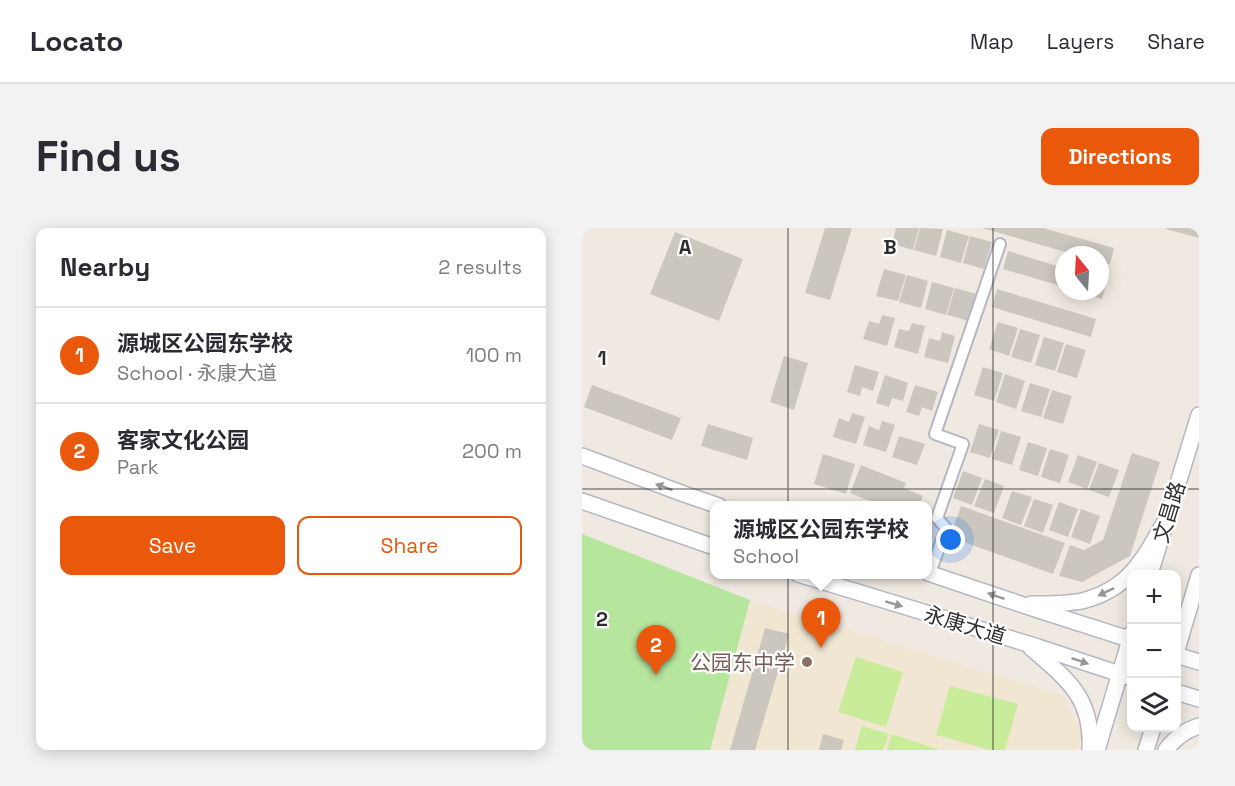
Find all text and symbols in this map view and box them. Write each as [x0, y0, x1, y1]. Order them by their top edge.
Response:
text: Locato [30, 23, 123, 59]
text: Map [970, 28, 1014, 55]
text: Layers [1047, 28, 1114, 55]
text: Share [1147, 28, 1205, 55]
button: Directions [1041, 128, 1199, 185]
text: Find us [36, 130, 181, 183]
text: A [679, 234, 692, 260]
text: B [883, 234, 897, 260]
north arrow [1055, 246, 1109, 300]
text: Nearby [60, 250, 150, 284]
text: 2 results [438, 254, 522, 280]
text: 源城区公园东学校 [117, 329, 293, 357]
text: 1 [75, 342, 84, 368]
text: 100 m [466, 342, 522, 368]
text: 1 [597, 345, 607, 371]
text: School · 永康大道 [117, 360, 277, 386]
text: 客家文化公园 [117, 426, 249, 454]
text: 2 [74, 438, 85, 464]
text: 200 m [462, 438, 522, 464]
text: Park [117, 454, 159, 480]
street label: 文昌路 [1147, 478, 1191, 546]
one-way arrow [655, 482, 673, 491]
popup [710, 501, 932, 579]
text: 源城区公园东学校 [733, 515, 909, 543]
button: Save [60, 516, 285, 575]
button: Share [297, 516, 522, 575]
your location [936, 525, 965, 554]
text: School [733, 543, 799, 569]
map controls [1127, 570, 1181, 732]
button: + [1127, 570, 1181, 624]
one-way arrow [1097, 587, 1114, 596]
one-way arrow [987, 590, 1005, 600]
pin: 1 [802, 598, 840, 648]
one-way arrow [885, 600, 903, 609]
street label: 永康大道 [921, 600, 1009, 650]
text: 2 [596, 606, 608, 632]
button: − [1127, 624, 1181, 678]
pin: 2 [636, 626, 676, 675]
place label: 公园东中学 [690, 649, 795, 676]
marker: 公园东中学 [800, 655, 814, 669]
one-way arrow [1071, 657, 1089, 667]
button: layers [1127, 678, 1181, 732]

